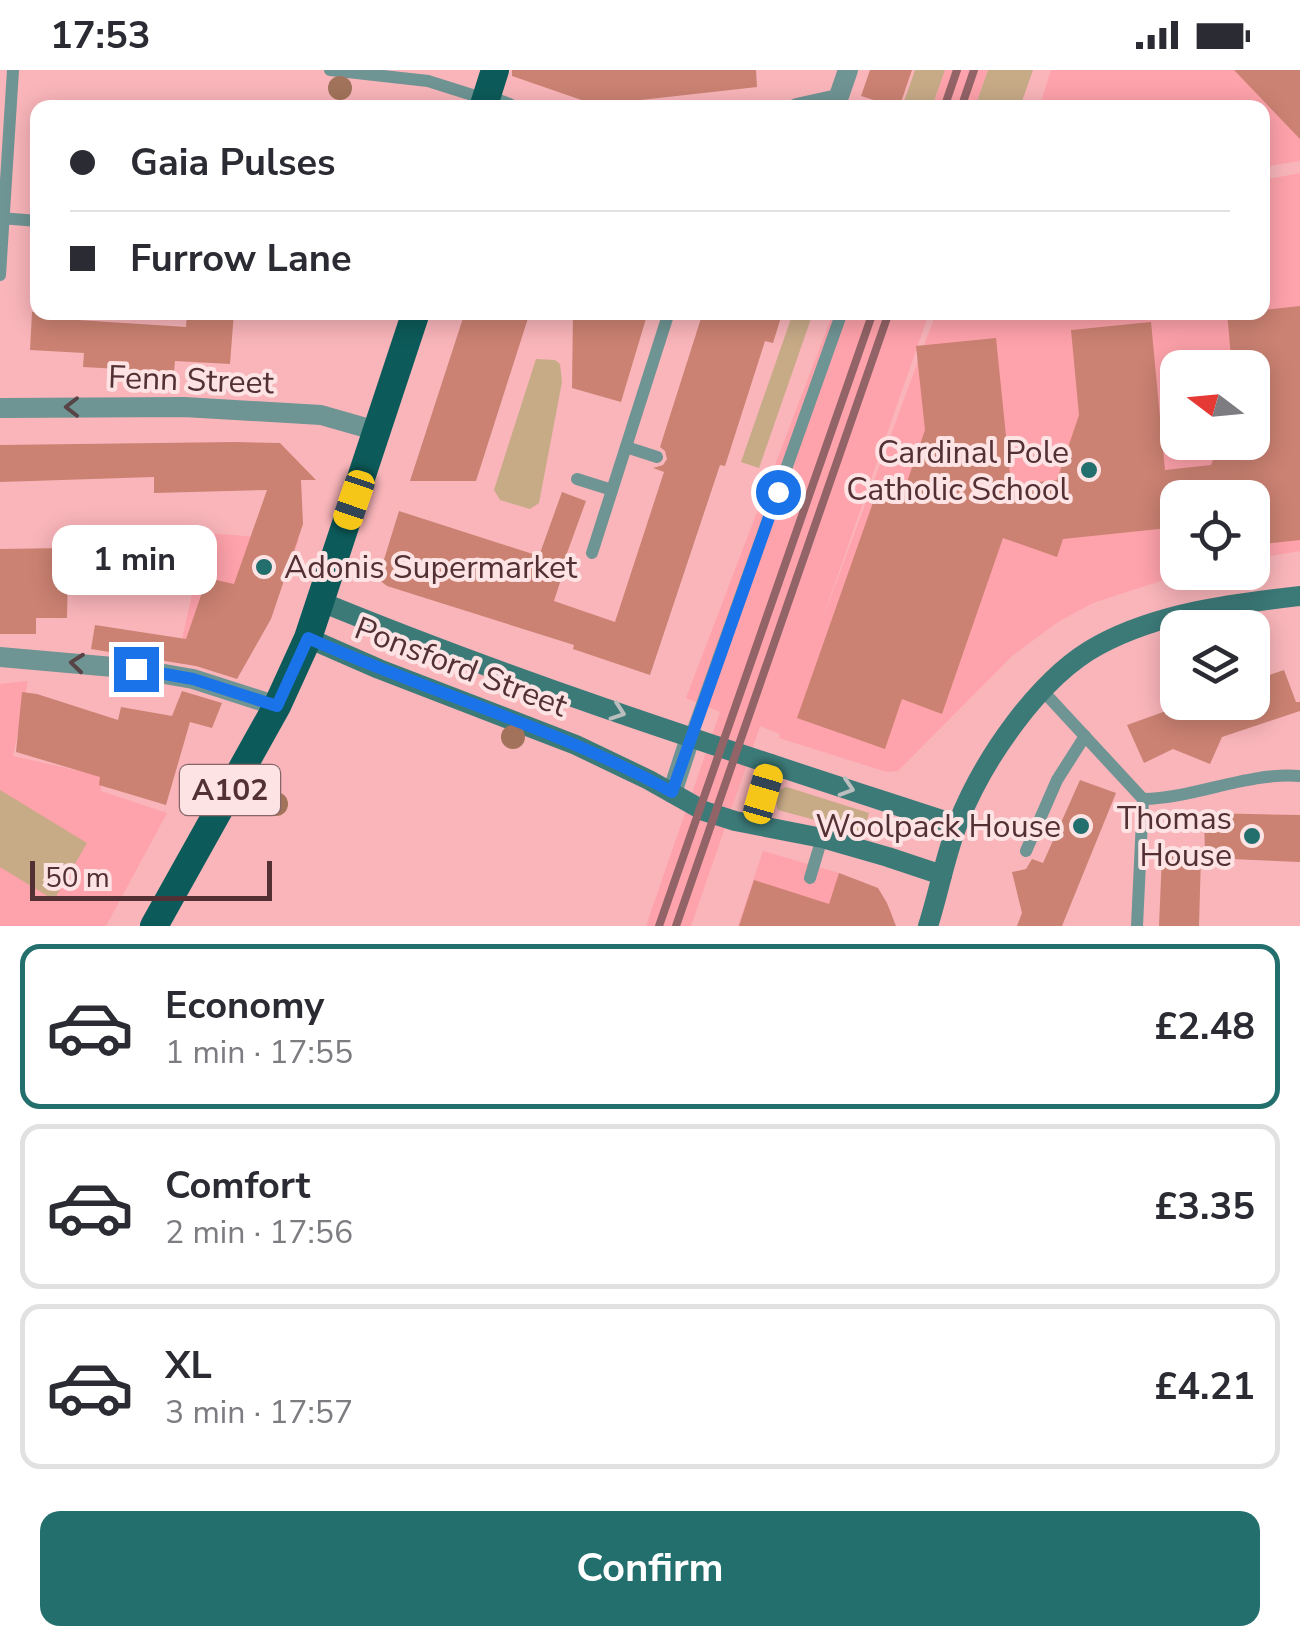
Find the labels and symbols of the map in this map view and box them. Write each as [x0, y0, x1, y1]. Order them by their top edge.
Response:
north arrow [1160, 350, 1270, 460]
street label: Fenn Street [107, 356, 275, 404]
one-way arrow [64, 396, 80, 418]
place label: Cardinal Pole Catholic School [846, 431, 1070, 511]
marker: Cardinal Pole Catholic School [1078, 459, 1100, 481]
car [330, 467, 378, 533]
route start [756, 470, 801, 515]
callout: 1 min [54, 524, 218, 594]
place label: Adonis Supermarket [284, 546, 578, 589]
marker: Adonis Supermarket [253, 556, 275, 578]
street label: Ponsford Street [349, 607, 574, 728]
route end [114, 647, 159, 692]
one-way arrow [68, 653, 84, 674]
one-way arrow [609, 700, 626, 721]
car [740, 761, 786, 827]
road number: A102 [180, 765, 280, 815]
one-way arrow [838, 777, 855, 797]
place label: Thomas House [1117, 797, 1232, 877]
place label: Woolpack House [815, 805, 1061, 848]
marker: Woolpack House [1070, 815, 1092, 837]
marker: Thomas House [1241, 825, 1263, 847]
scale bar [30, 856, 272, 900]

